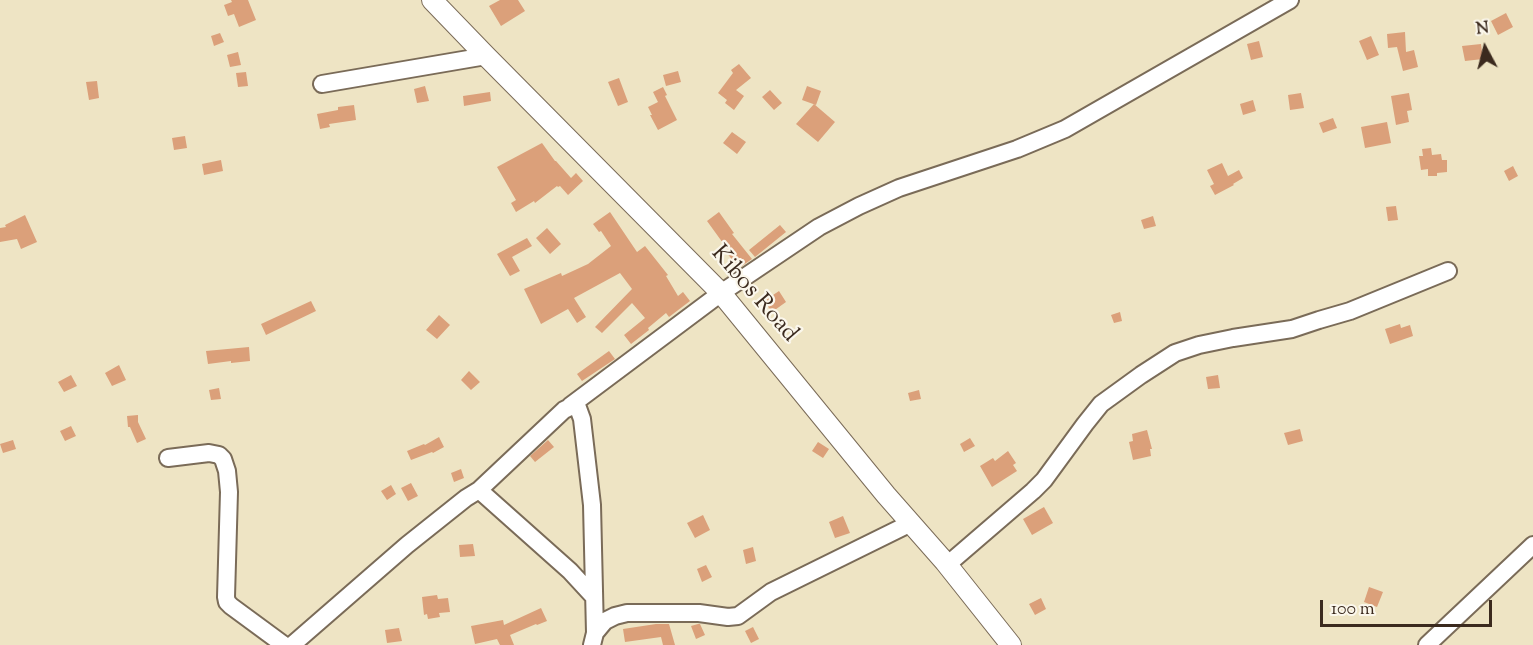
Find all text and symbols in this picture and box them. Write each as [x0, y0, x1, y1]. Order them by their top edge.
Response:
text: N [1475, 17, 1490, 42]
north arrow [1455, 18, 1515, 78]
street label: Kibos Road [703, 241, 803, 349]
scale bar [1323, 588, 1496, 626]
text: 100 m [1331, 597, 1375, 623]

